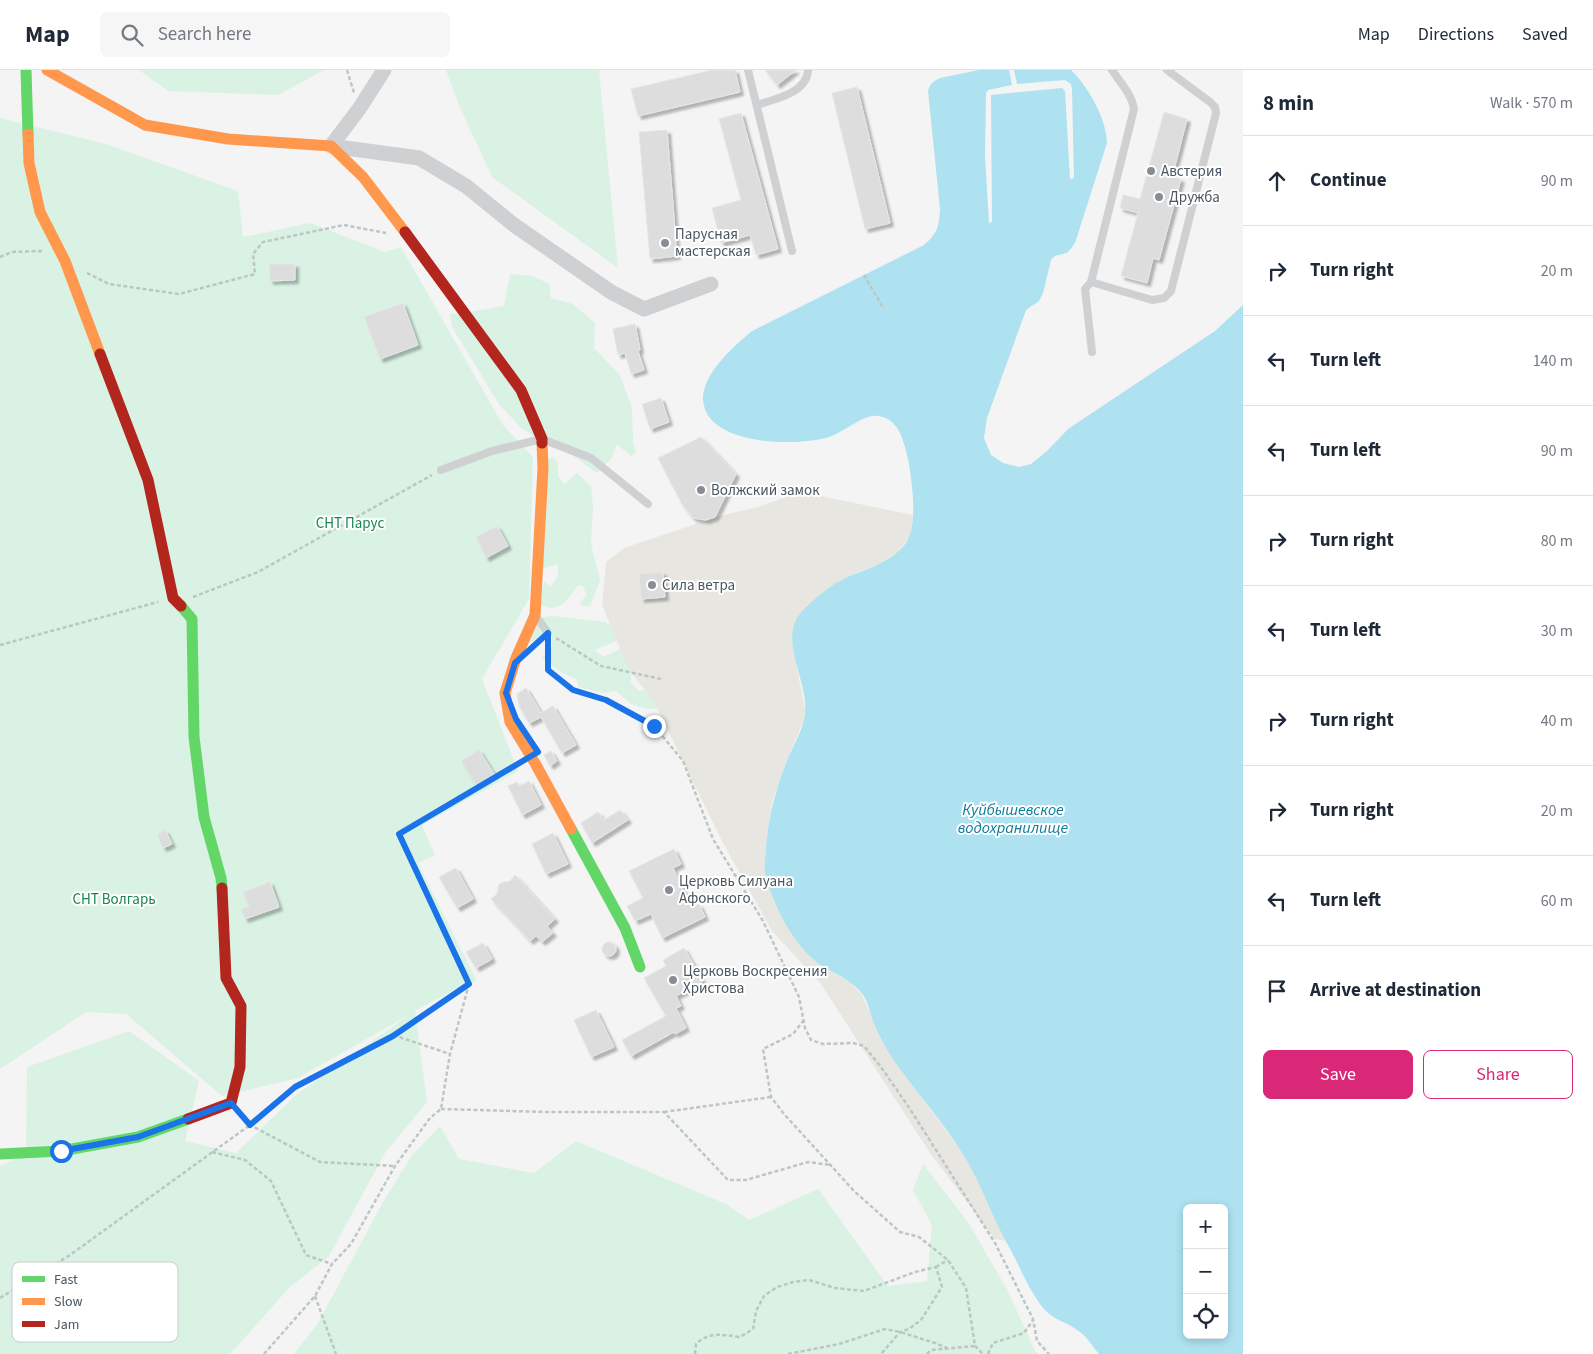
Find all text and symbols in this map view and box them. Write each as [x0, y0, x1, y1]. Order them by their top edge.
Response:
search box [100, 12, 450, 57]
text: Map [25, 17, 70, 52]
icon: search [118, 21, 146, 49]
text: Search here [158, 21, 251, 48]
text: Map [1358, 22, 1390, 47]
text: Directions [1418, 22, 1494, 47]
text: Saved [1522, 22, 1568, 47]
text: 8 min [1263, 88, 1314, 118]
text: Walk · 570 m [1490, 92, 1573, 114]
place label: Австерия [1161, 161, 1222, 182]
marker: Австерия [1145, 165, 1157, 177]
icon: ahead [1263, 167, 1291, 195]
text: Continue [1310, 167, 1387, 194]
text: 90 m [1541, 170, 1573, 192]
place label: Дружба [1169, 187, 1220, 208]
marker: Дружба [1153, 191, 1165, 203]
place label: Парусная мастерская [675, 224, 751, 262]
marker: Парусная мастерская [659, 237, 671, 249]
icon: right [1263, 257, 1291, 285]
text: Turn right [1310, 257, 1394, 284]
text: 20 m [1541, 260, 1573, 282]
icon: left [1263, 347, 1291, 375]
text: Turn left [1310, 347, 1381, 374]
text: 140 m [1533, 350, 1573, 372]
icon: left [1263, 437, 1291, 465]
text: Turn left [1310, 437, 1381, 464]
text: 90 m [1541, 440, 1573, 462]
place label: Волжский замок [711, 480, 820, 501]
marker: Волжский замок [695, 484, 707, 496]
park label: СНТ Парус [316, 513, 384, 534]
icon: right [1263, 527, 1291, 555]
text: Turn right [1310, 527, 1394, 554]
text: 80 m [1541, 530, 1573, 552]
place label: Сила ветра [662, 575, 735, 596]
marker: Сила ветра [646, 579, 658, 591]
icon: left [1263, 617, 1291, 645]
text: Turn left [1310, 617, 1381, 644]
text: 30 m [1541, 620, 1573, 642]
icon: right [1263, 707, 1291, 735]
text: Turn right [1310, 707, 1394, 734]
text: 40 m [1541, 710, 1573, 732]
route end [643, 715, 666, 738]
icon: right [1263, 797, 1291, 825]
text: Turn right [1310, 797, 1394, 824]
water label: Куйбышевское водохранилище [958, 799, 1068, 839]
text: 20 m [1541, 800, 1573, 822]
place label: Церковь Силуана Афонского [679, 871, 793, 909]
marker: Церковь Силуана Афонского [663, 884, 675, 896]
icon: left [1263, 887, 1291, 915]
text: Turn left [1310, 887, 1381, 914]
park label: СНТ Волгарь [72, 889, 156, 910]
text: 60 m [1541, 890, 1573, 912]
place label: Церковь Воскресения Христова [683, 961, 827, 999]
marker: Церковь Воскресения Христова [667, 974, 679, 986]
icon: arrive [1263, 977, 1291, 1005]
text: Arrive at destination [1310, 977, 1481, 1004]
button: Save [1263, 1050, 1413, 1099]
button: Share [1423, 1050, 1573, 1099]
route start [50, 1140, 73, 1163]
map controls [1183, 1204, 1228, 1339]
button: + [1183, 1204, 1228, 1249]
button: − [1183, 1249, 1228, 1294]
legend [12, 1262, 178, 1342]
text: Fast [54, 1270, 78, 1290]
text: Slow [54, 1292, 83, 1312]
button: locate [1183, 1294, 1228, 1339]
text: Jam [54, 1315, 79, 1335]

